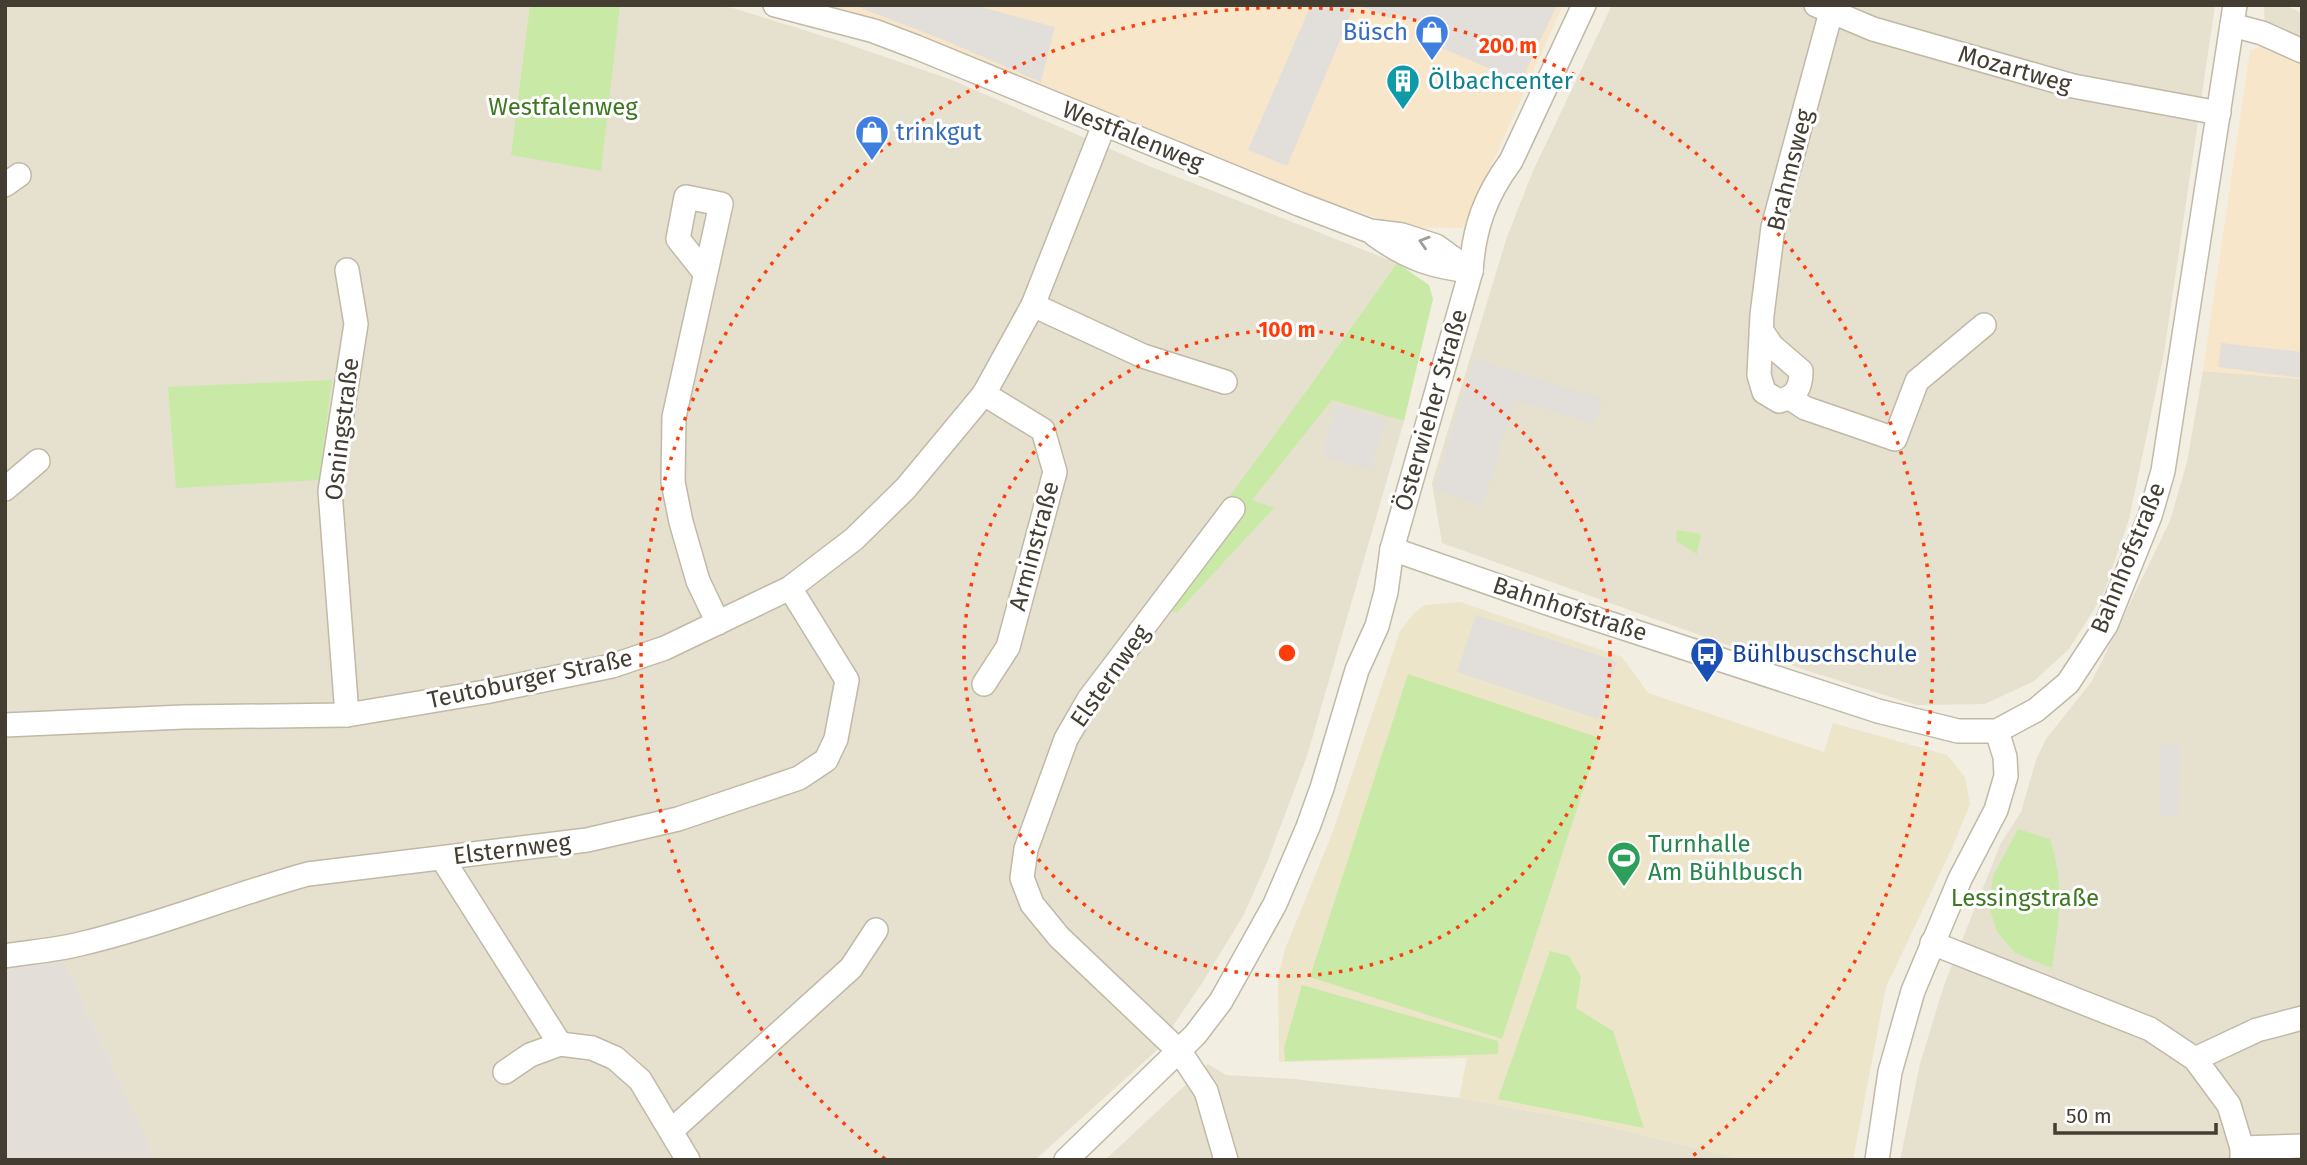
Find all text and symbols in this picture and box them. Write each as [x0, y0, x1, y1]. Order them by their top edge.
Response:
shop icon: Büsch [1413, 13, 1451, 62]
place label: Büsch [1343, 18, 1408, 46]
text: 200 m [1479, 33, 1537, 59]
street label: Mozartweg [1955, 39, 2075, 99]
building icon: Ölbachcenter [1384, 62, 1422, 111]
place label: Ölbachcenter [1428, 67, 1574, 95]
park label: Westfalenweg [488, 93, 638, 121]
street label: Westfalenweg [1058, 95, 1208, 177]
street label: Brahmsweg [1761, 106, 1819, 234]
shop icon: trinkgut [853, 113, 891, 162]
place label: trinkgut [896, 118, 982, 146]
one-way arrow [1418, 236, 1431, 250]
street label: Österwieher Straße [1389, 306, 1473, 514]
text: 100 m [1258, 317, 1316, 343]
street label: Osningstraße [319, 356, 365, 502]
street label: Arminstraße [1003, 478, 1065, 614]
street label: Bahnhofstraße [2085, 478, 2171, 638]
street label: Bahnhofstraße [1489, 571, 1651, 647]
street label: Elsternweg [1065, 619, 1156, 733]
bus stop icon: Bühlbuschschule [1688, 635, 1726, 684]
place label: Bühlbuschschule [1732, 640, 1917, 668]
centre of rings [1275, 641, 1299, 665]
street label: Teutoburger Straße [425, 644, 635, 714]
street label: Elsternweg [452, 828, 573, 870]
place label: Turnhalle Am Bühlbusch [1648, 830, 1803, 886]
sports icon: Turnhalle Am Bühlbusch [1605, 839, 1643, 888]
park label: Lessingstraße [1951, 884, 2099, 912]
scale bar [2055, 1092, 2216, 1136]
text: 50 m [2066, 1103, 2112, 1129]

